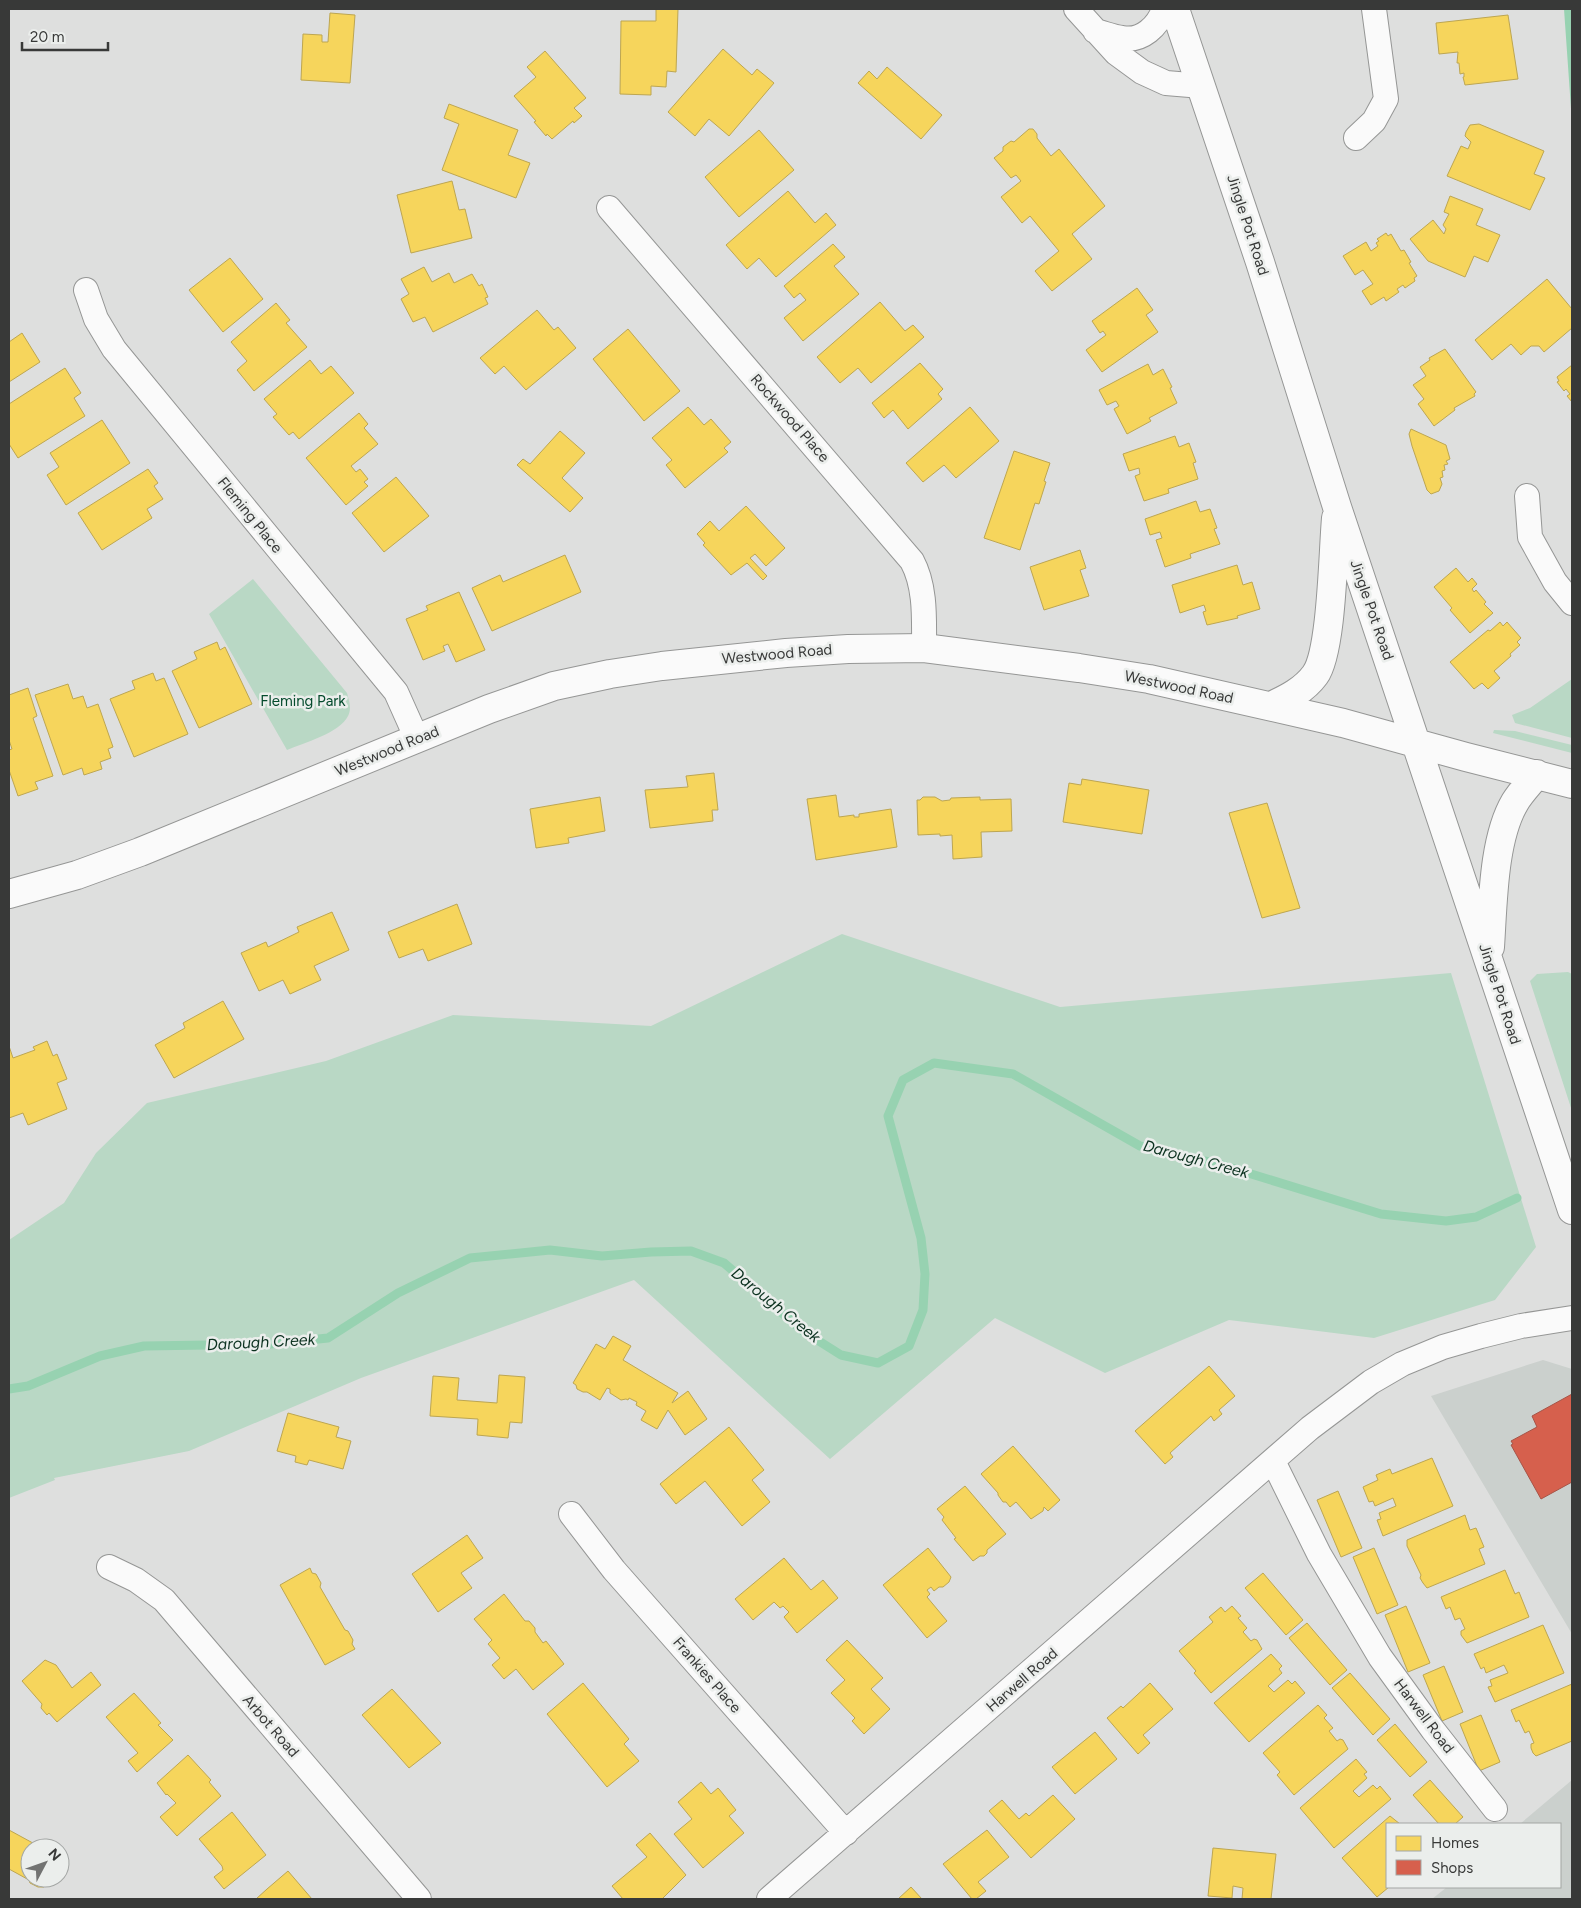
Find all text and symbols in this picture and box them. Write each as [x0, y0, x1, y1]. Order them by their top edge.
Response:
scale bar [22, 20, 109, 52]
text: 20 m [30, 28, 64, 46]
street label: Jingle Pot Road [1223, 172, 1273, 278]
street label: Rockwood Place [747, 370, 833, 466]
street label: Fleming Place [214, 473, 286, 557]
street label: Jingle Pot Road [1346, 558, 1398, 662]
street label: Westwood Road [721, 640, 833, 668]
street label: Westwood Road [1123, 667, 1235, 707]
park label: Fleming Park [260, 692, 346, 710]
street label: Westwood Road [332, 722, 442, 780]
street label: Jingle Pot Road [1475, 941, 1525, 1047]
water label: Darough Creek [1141, 1136, 1252, 1183]
water label: Darough Creek [728, 1263, 825, 1347]
water label: Darough Creek [206, 1330, 317, 1354]
street label: Frankies Place [669, 1633, 745, 1717]
street label: Harwell Road [983, 1644, 1061, 1716]
street label: Harwell Road [1390, 1675, 1458, 1757]
street label: Arbot Road [239, 1691, 303, 1761]
legend [1386, 1823, 1561, 1888]
text: Homes [1431, 1834, 1479, 1852]
north arrow [20, 1838, 70, 1888]
text: N [44, 1845, 64, 1864]
text: Shops [1431, 1859, 1473, 1877]

